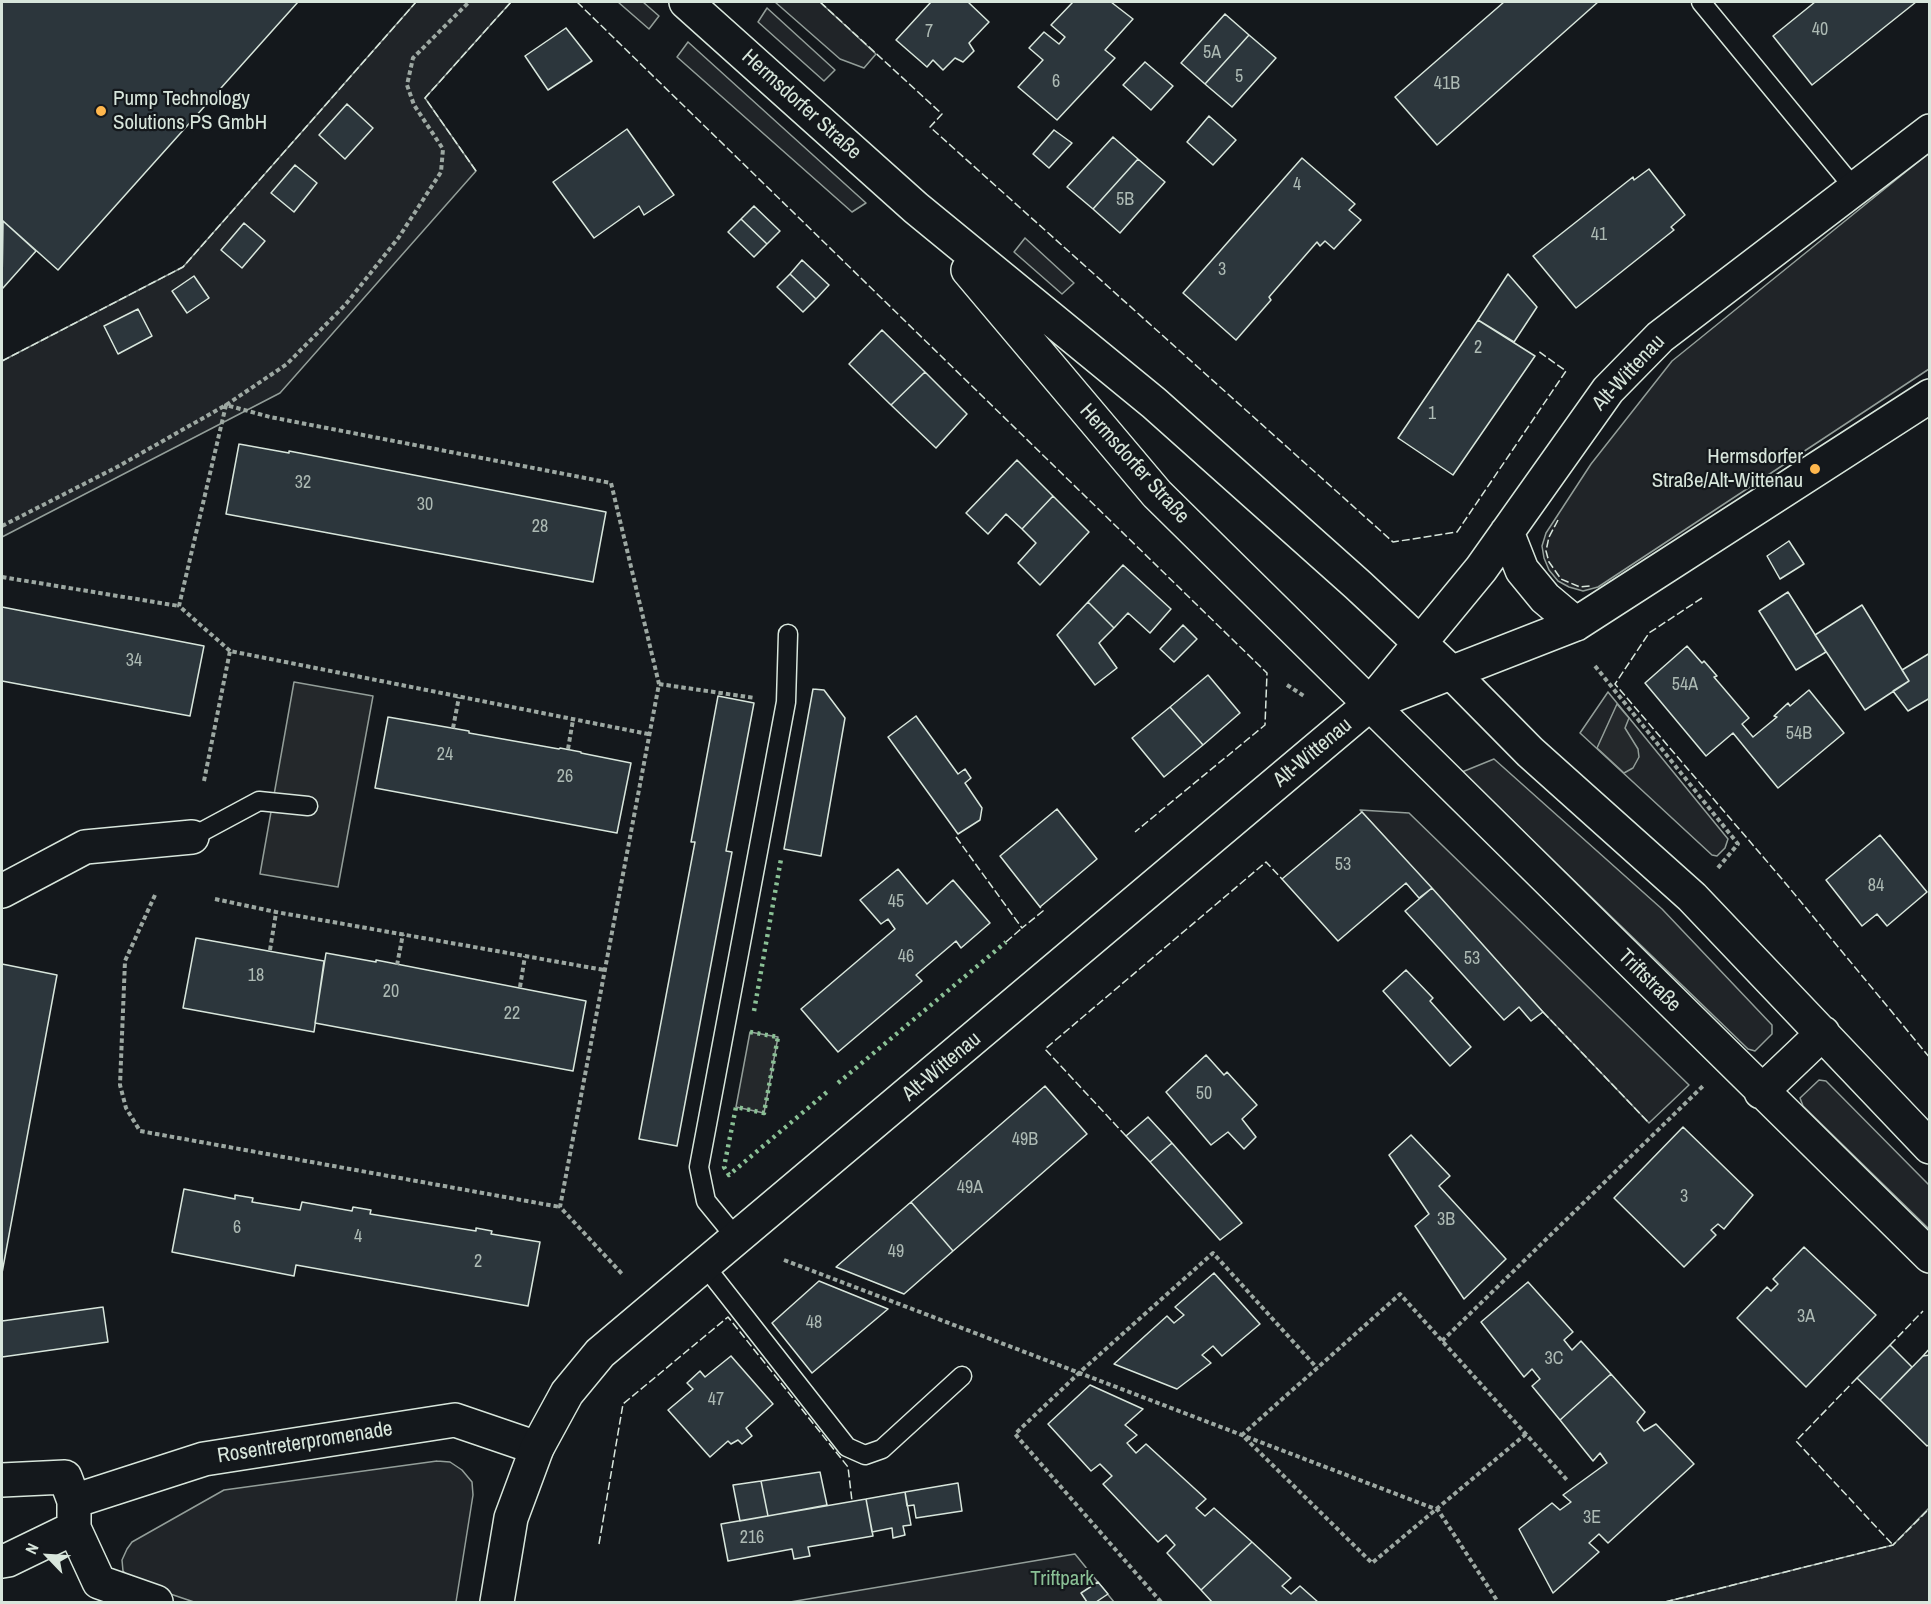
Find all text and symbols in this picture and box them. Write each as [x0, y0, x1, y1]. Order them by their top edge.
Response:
house number: 40 [1812, 19, 1828, 41]
house number: 7 [925, 21, 933, 43]
house number: 5A [1203, 42, 1221, 64]
street label: Hermsdorfer Straße [736, 45, 866, 165]
house number: 5 [1235, 66, 1243, 88]
house number: 6 [1052, 71, 1060, 93]
house number: 41B [1434, 73, 1460, 95]
place label: Pump Technology Solutions PS GmbH [113, 86, 267, 136]
marker: Pump Technology Solutions PS GmbH [94, 104, 108, 118]
house number: 4 [1293, 174, 1301, 196]
house number: 5B [1116, 189, 1134, 211]
house number: 41 [1591, 224, 1607, 246]
house number: 3 [1218, 259, 1226, 281]
street label: Alt-Wittenau [1587, 330, 1671, 416]
house number: 2 [1474, 337, 1482, 359]
street label: Hermsdorfer Straße [1074, 399, 1194, 529]
house number: 1 [1428, 403, 1436, 425]
place label: Hermsdorfer Straße/Alt-Wittenau [1652, 444, 1803, 494]
marker: Hermsdorfer Straße/Alt-Wittenau [1808, 462, 1822, 476]
house number: 32 [295, 472, 311, 494]
house number: 30 [417, 494, 433, 516]
house number: 28 [532, 516, 548, 538]
house number: 34 [126, 650, 142, 672]
house number: 54A [1672, 674, 1698, 696]
street label: Alt-Wittenau [1269, 713, 1357, 793]
house number: 54B [1786, 723, 1812, 745]
house number: 24 [437, 744, 453, 766]
house number: 26 [557, 766, 573, 788]
house number: 53 [1335, 854, 1351, 876]
house number: 84 [1868, 875, 1884, 897]
house number: 45 [888, 891, 904, 913]
street label: Triftstraße [1612, 944, 1686, 1018]
house number: 46 [898, 946, 914, 968]
house number: 53 [1464, 948, 1480, 970]
house number: 18 [248, 965, 264, 987]
house number: 20 [383, 981, 399, 1003]
house number: 22 [504, 1003, 520, 1025]
street label: Alt-Wittenau [898, 1027, 986, 1107]
house number: 50 [1196, 1083, 1212, 1105]
house number: 49B [1012, 1129, 1038, 1151]
house number: 49A [957, 1177, 983, 1199]
house number: 3 [1680, 1186, 1688, 1208]
house number: 3B [1437, 1209, 1455, 1231]
house number: 6 [233, 1217, 241, 1239]
house number: 4 [354, 1226, 362, 1248]
house number: 49 [888, 1241, 904, 1263]
house number: 2 [474, 1251, 482, 1273]
house number: 3A [1797, 1306, 1815, 1328]
house number: 48 [806, 1312, 822, 1334]
house number: 3C [1545, 1348, 1563, 1370]
house number: 47 [708, 1389, 724, 1411]
street label: Rosentreterpromenade [216, 1417, 394, 1469]
house number: 3E [1583, 1507, 1601, 1529]
north arrow [18, 1526, 78, 1586]
house number: 216 [740, 1527, 764, 1549]
text: N [20, 1539, 44, 1557]
park label: Triftpark [1030, 1566, 1094, 1592]

